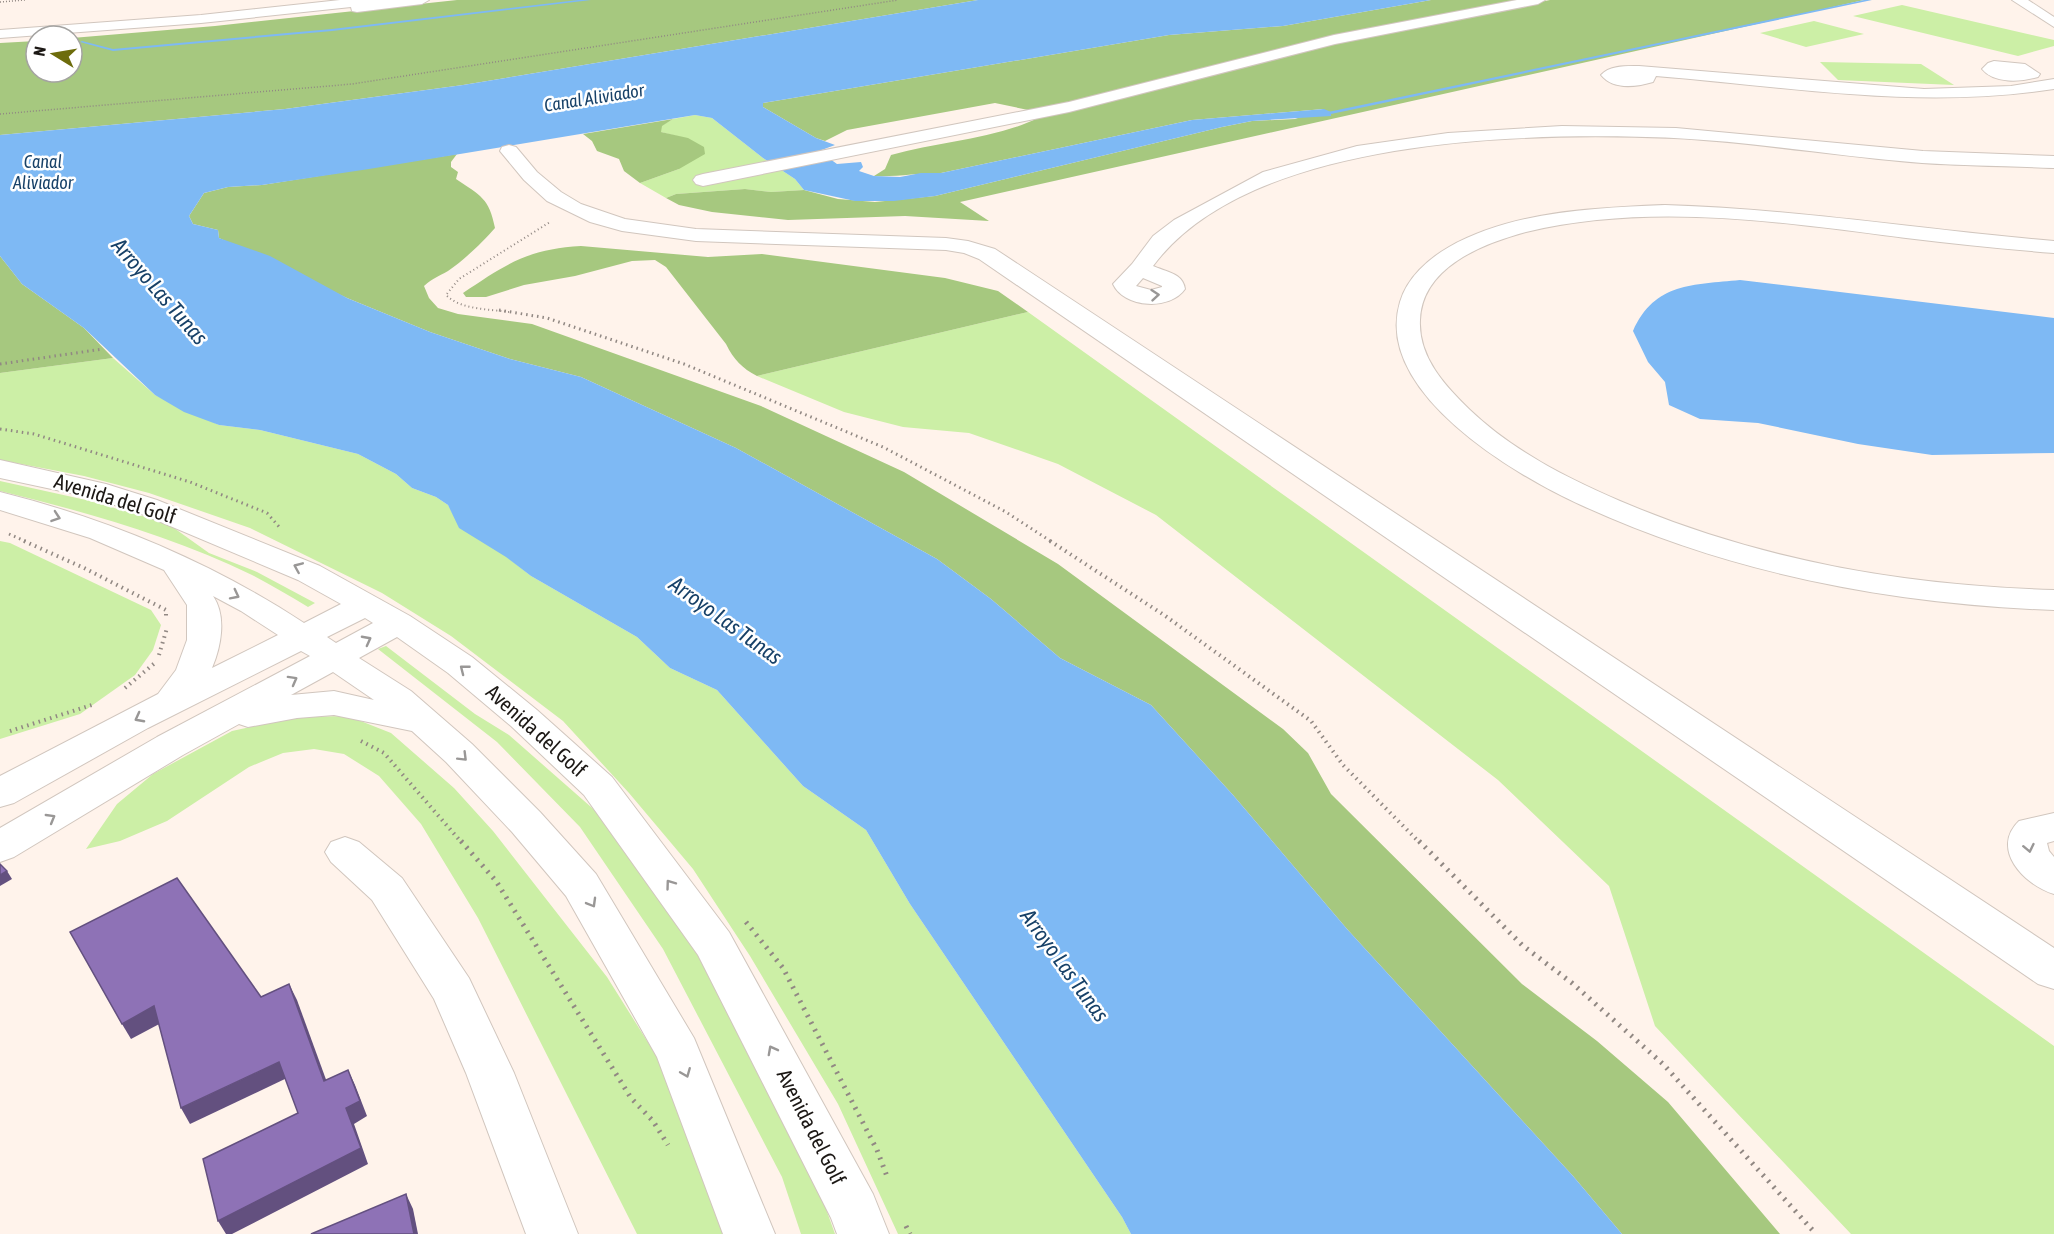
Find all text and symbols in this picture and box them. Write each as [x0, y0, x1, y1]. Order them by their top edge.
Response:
north arrow [24, 24, 84, 84]
text: N [30, 45, 49, 57]
water label: Canal Aliviador [543, 79, 646, 116]
water label: Canal Aliviador [12, 151, 74, 193]
water label: Arroyo Las Tunas [106, 232, 214, 350]
one-way arrow [1151, 289, 1160, 302]
street label: Avenida del Golf [51, 468, 179, 528]
one-way arrow [50, 510, 61, 522]
one-way arrow [293, 563, 304, 575]
water label: Arroyo Las Tunas [664, 570, 788, 670]
one-way arrow [228, 588, 239, 599]
one-way arrow [360, 636, 371, 647]
one-way arrow [460, 665, 471, 676]
one-way arrow [286, 675, 297, 687]
street label: Avenida del Golf [482, 679, 592, 782]
one-way arrow [134, 711, 145, 722]
one-way arrow [455, 750, 466, 761]
one-way arrow [44, 814, 55, 825]
one-way arrow [2021, 843, 2034, 853]
one-way arrow [667, 879, 678, 890]
one-way arrow [585, 897, 596, 907]
water label: Arroyo Las Tunas [1015, 903, 1115, 1027]
one-way arrow [767, 1045, 779, 1056]
street label: Avenida del Golf [773, 1065, 851, 1188]
one-way arrow [679, 1067, 691, 1078]

